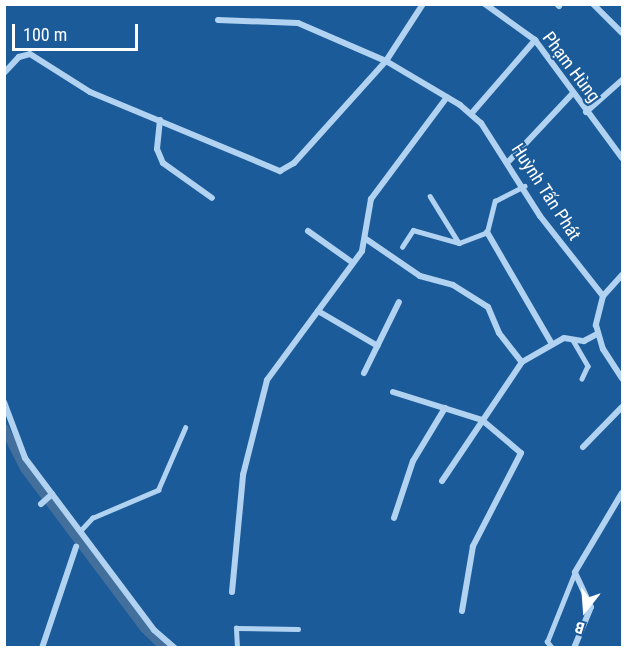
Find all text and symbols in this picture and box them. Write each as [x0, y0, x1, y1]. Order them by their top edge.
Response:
scale bar [15, 12, 141, 50]
text: 100 m [23, 24, 67, 45]
street label: Phạm Hùng [538, 28, 604, 106]
street label: Huỳnh Tấn Phát [507, 139, 585, 245]
north arrow [555, 580, 615, 640]
text: B [573, 617, 587, 638]

